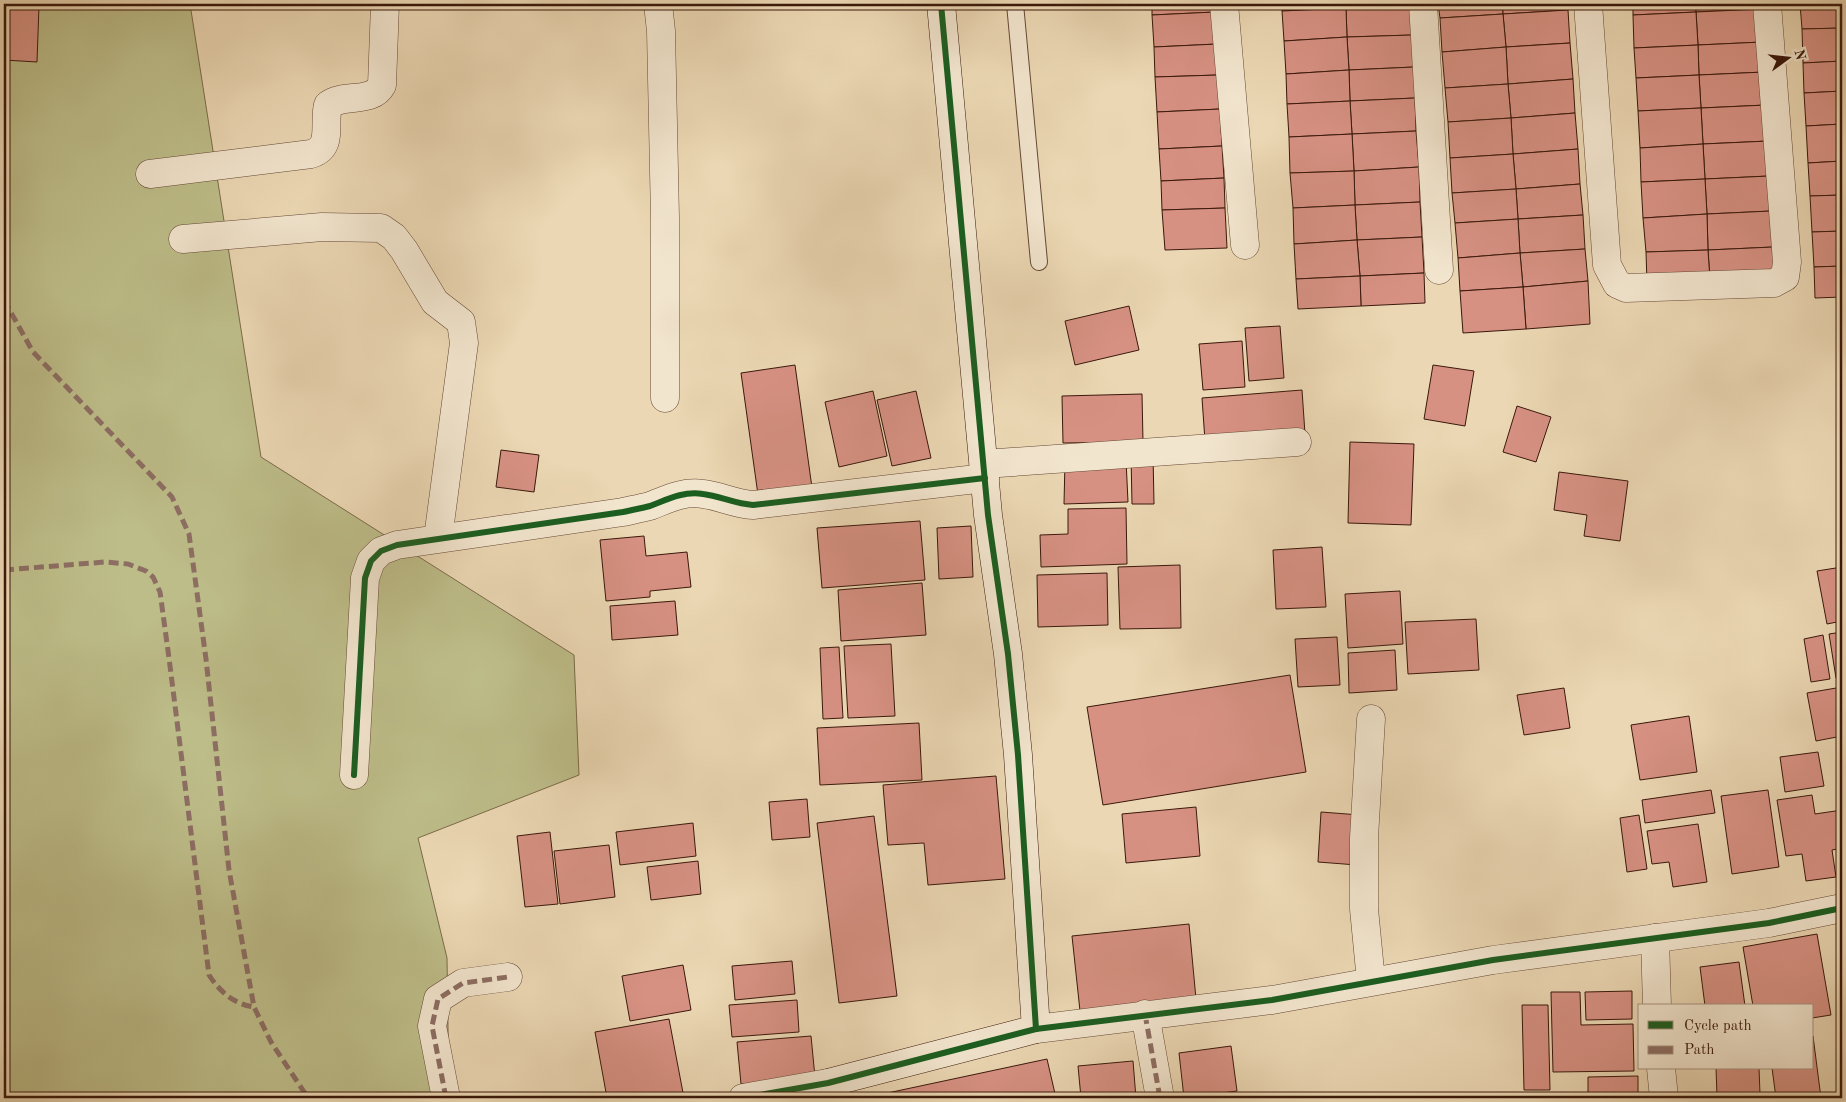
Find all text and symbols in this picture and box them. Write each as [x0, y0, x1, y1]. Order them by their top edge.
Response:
north arrow [1764, 32, 1814, 82]
text: N [1791, 48, 1808, 62]
legend [1638, 1004, 1814, 1070]
text: Cycle path [1684, 1019, 1752, 1034]
text: Path [1684, 1043, 1714, 1058]

